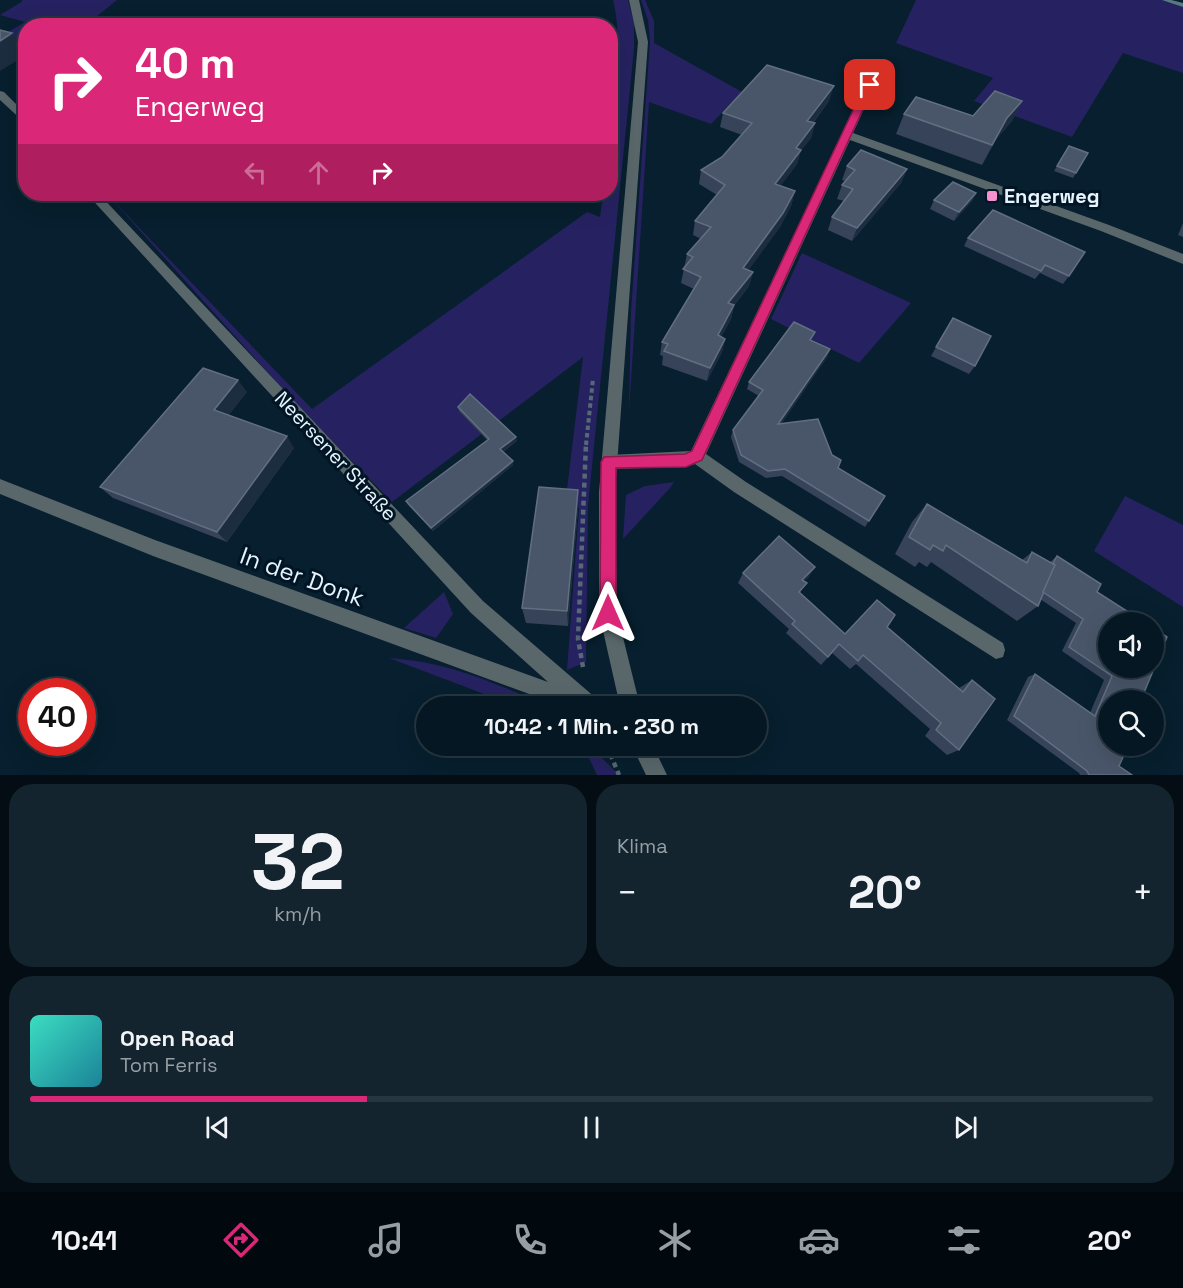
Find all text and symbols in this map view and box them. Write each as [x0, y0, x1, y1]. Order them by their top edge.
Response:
text: 40 m [135, 37, 235, 90]
icon: right [36, 42, 114, 120]
pin [844, 59, 895, 110]
icon: arrive [853, 68, 886, 101]
text: Engerweg [135, 89, 265, 124]
icon: left [239, 156, 272, 189]
icon: ahead [302, 156, 335, 189]
icon: right [365, 156, 398, 189]
place label: Engerweg [1004, 183, 1100, 209]
marker: Engerweg [985, 189, 999, 203]
street label: Neersener Straße [269, 386, 403, 526]
street label: In der Donk [236, 540, 369, 613]
position arrow [576, 581, 640, 645]
map controls [1098, 612, 1164, 756]
button: sound [1098, 612, 1164, 678]
speed limit sign: 40 [18, 678, 96, 756]
button: search [1098, 690, 1164, 756]
text: 10:42 · 1 Min. · 230 m [484, 712, 699, 740]
text: 32 [251, 812, 345, 912]
text: Klima [617, 833, 668, 859]
text: 20° [848, 864, 922, 921]
text: − [617, 872, 637, 914]
text: + [1133, 872, 1153, 914]
text: km/h [274, 901, 322, 927]
text: Open Road [120, 1024, 235, 1052]
text: Tom Ferris [120, 1052, 218, 1078]
icon: previous [201, 1111, 234, 1144]
icon: pause [575, 1111, 608, 1144]
icon: next [949, 1111, 982, 1144]
icon: directions [220, 1219, 262, 1261]
icon: music [365, 1219, 407, 1261]
icon: phone [509, 1219, 551, 1261]
icon: climate [654, 1219, 696, 1261]
icon: car [798, 1219, 840, 1261]
icon: filters [943, 1219, 985, 1261]
text: 10:41 [51, 1223, 117, 1258]
text: 20° [1087, 1223, 1132, 1258]

